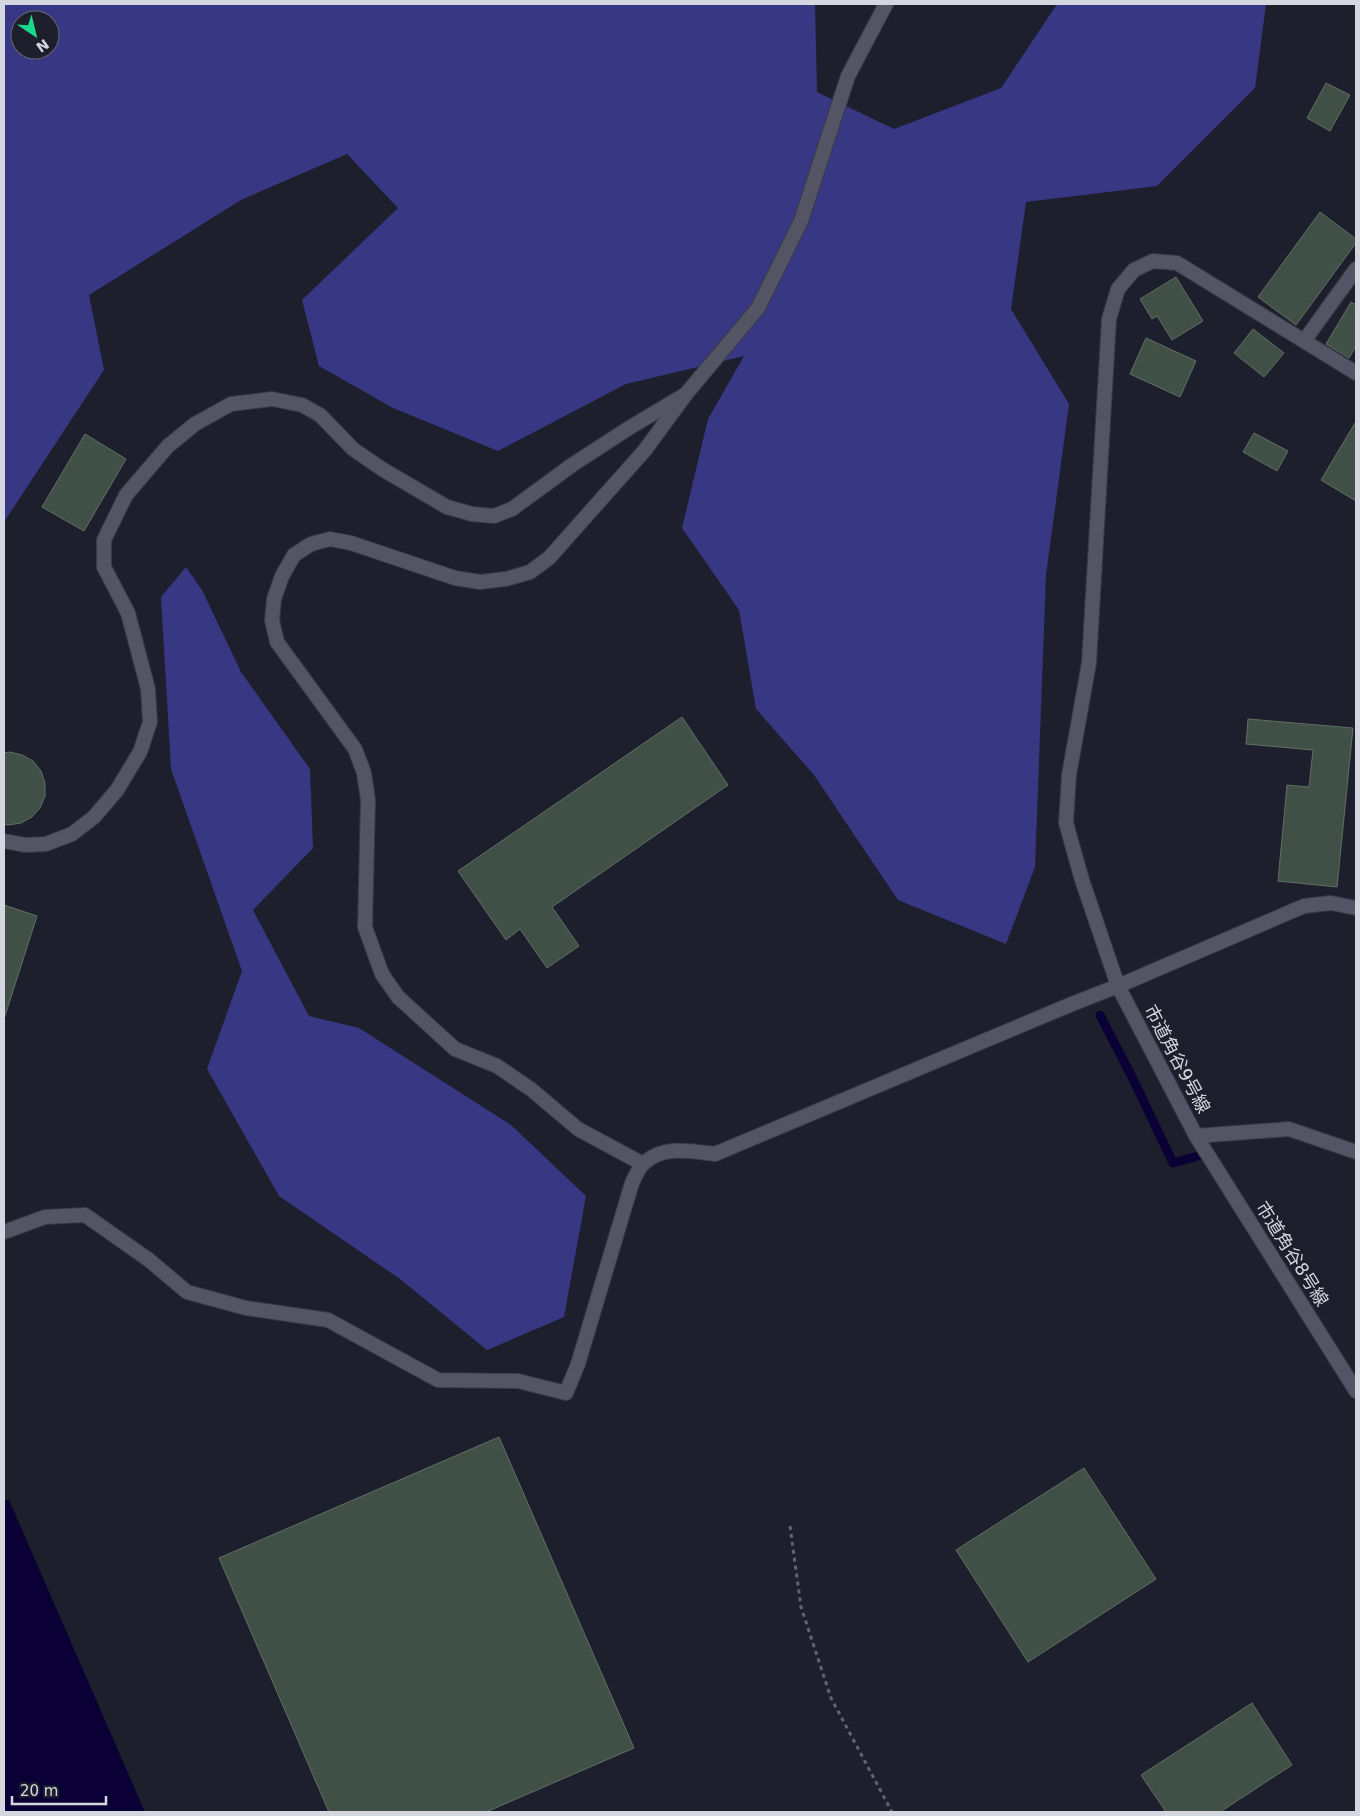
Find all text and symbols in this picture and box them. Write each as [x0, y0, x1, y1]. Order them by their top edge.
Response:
north arrow [10, 10, 60, 60]
text: N [33, 36, 52, 56]
street label: 市道角谷9号線 [1140, 1001, 1215, 1116]
street label: 市道角谷8号線 [1252, 1198, 1333, 1310]
scale bar [12, 1774, 106, 1806]
text: 20 m [20, 1782, 58, 1800]

